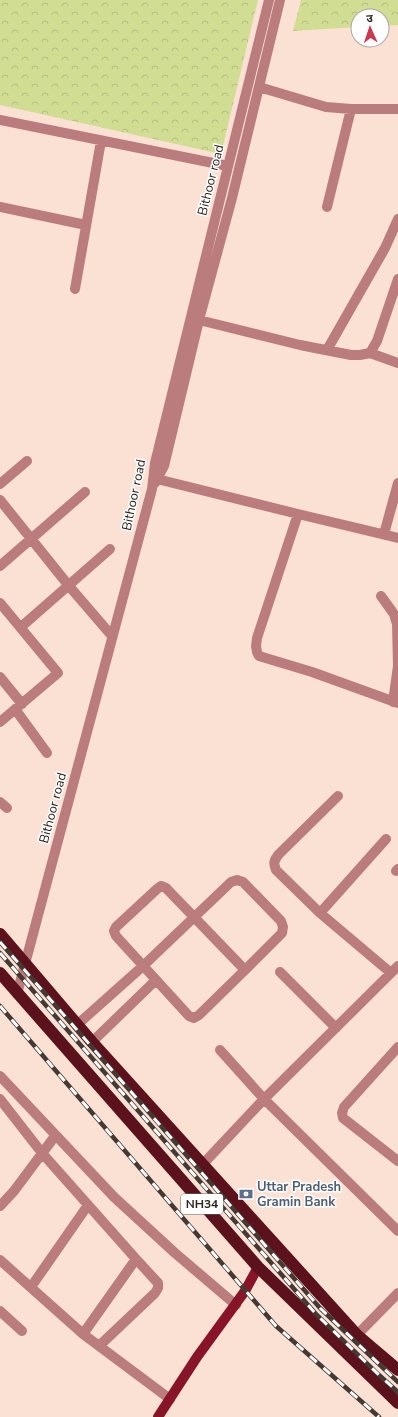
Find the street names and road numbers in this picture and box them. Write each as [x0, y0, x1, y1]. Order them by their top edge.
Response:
street label: Bithoor road [194, 143, 228, 217]
street label: Bithoor road [118, 458, 150, 532]
street label: Bithoor road [35, 771, 71, 845]
road number: NH34 [181, 1194, 223, 1214]

